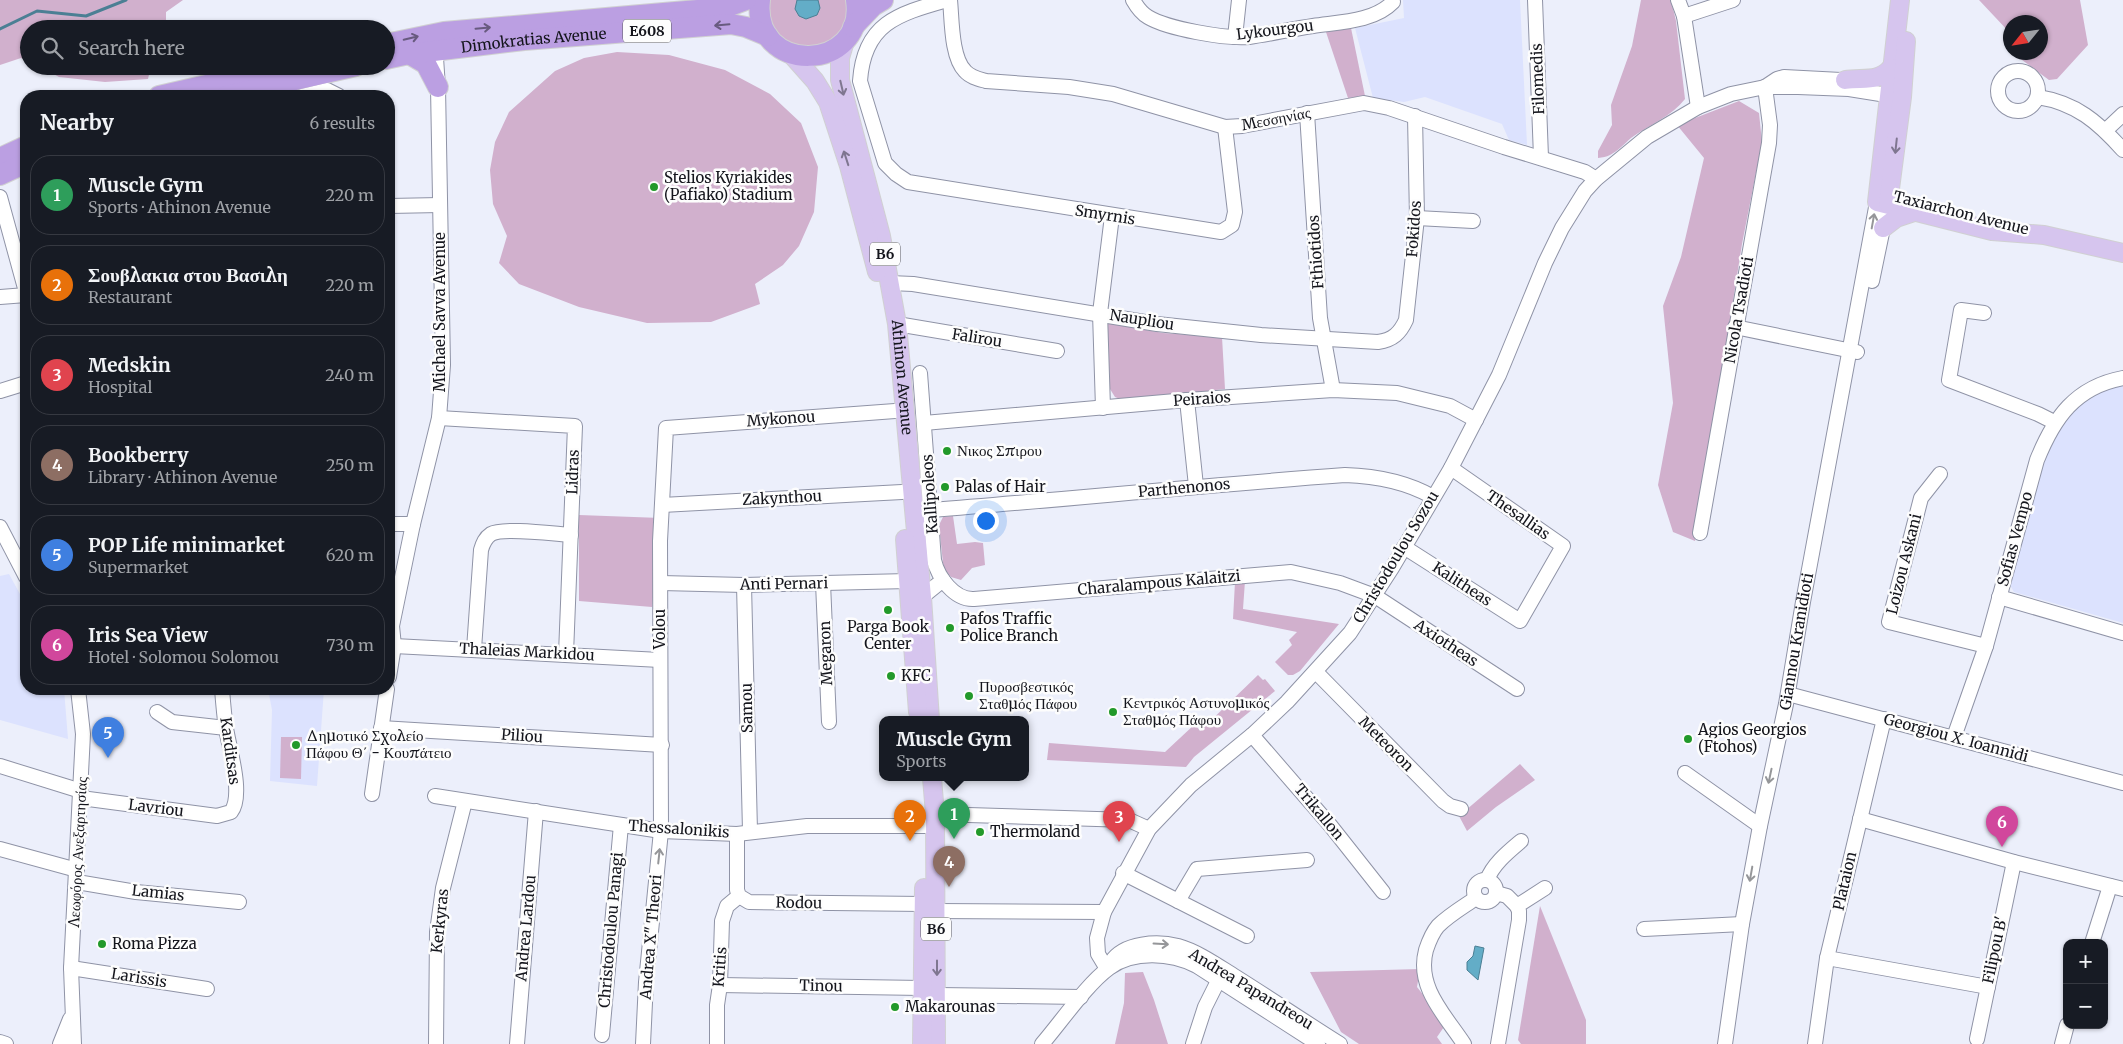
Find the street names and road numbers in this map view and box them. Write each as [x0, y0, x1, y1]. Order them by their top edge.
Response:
street label: Lykourgou [1235, 15, 1315, 44]
road number: E608 [623, 20, 671, 42]
street label: Dimokratias Avenue [460, 24, 607, 57]
street label: Filomedis [1527, 43, 1548, 115]
street label: Μεσσηνίας [1240, 103, 1312, 134]
street label: Taxiarchon Avenue [1892, 187, 2031, 239]
street label: Smyrnis [1074, 200, 1137, 229]
street label: Fokidos [1402, 200, 1425, 258]
street label: Fthiotidos [1303, 214, 1328, 290]
street label: Michael Savva Avenue [430, 232, 449, 392]
road number: B6 [870, 242, 900, 266]
street label: Nicola Tsadioti [1720, 255, 1757, 365]
street label: Naupliou [1108, 305, 1176, 334]
street label: Athinon Avenue [888, 318, 917, 436]
street label: Falirou [951, 324, 1004, 351]
street label: Peiraios [1173, 387, 1231, 410]
street label: Mykonou [746, 407, 816, 430]
street label: Lidras [562, 449, 583, 495]
street label: Kallipoleos [917, 454, 942, 535]
street label: Parthenonos [1137, 474, 1231, 501]
street label: Zakynthou [742, 486, 822, 509]
street label: Thesallias [1483, 486, 1554, 543]
street label: Christodoulou Sozou [1349, 487, 1443, 626]
street label: Sofias Vempo [1993, 489, 2036, 588]
street label: Loizou Askani [1882, 512, 1925, 616]
street label: Kalitheas [1429, 557, 1496, 610]
street label: Charalampous Kalaitzi [1077, 566, 1241, 599]
street label: Giannou Kranidioti [1775, 571, 1817, 712]
street label: Anti Pernari [739, 573, 828, 594]
street label: Volou [650, 609, 669, 650]
street label: Axiotheas [1410, 614, 1482, 670]
street label: Megaron [815, 620, 836, 686]
street label: Thaleias Markidou [459, 638, 595, 665]
street label: Samou [737, 683, 756, 733]
street label: Georgiou X. Ioannidi [1882, 709, 2031, 766]
street label: Meteoron [1355, 712, 1418, 775]
street label: Karditsas [216, 716, 245, 786]
street label: Piliou [500, 725, 544, 746]
street label: Λεωφόρος Ανεξαρτησίας [64, 776, 91, 929]
street label: Trikallon [1290, 780, 1348, 844]
street label: Lavriou [127, 795, 185, 820]
street label: Thessalonikis [628, 815, 730, 842]
street label: Plataion [1829, 850, 1860, 912]
street label: Christodoulou Panagi [594, 851, 627, 1009]
street label: Andrea X" Theori [635, 873, 665, 1001]
street label: Andrea Lardou [511, 874, 540, 983]
street label: Lamias [131, 880, 185, 905]
street label: Kerkyras [427, 888, 452, 954]
street label: Rodou [775, 893, 823, 912]
street label: Filipou B' [1978, 914, 2011, 985]
road number: B6 [921, 918, 951, 941]
street label: Andrea Papandreou [1185, 943, 1317, 1033]
street label: Kritis [709, 946, 730, 988]
street label: Larissis [110, 964, 168, 991]
street label: Tinou [799, 976, 843, 995]

